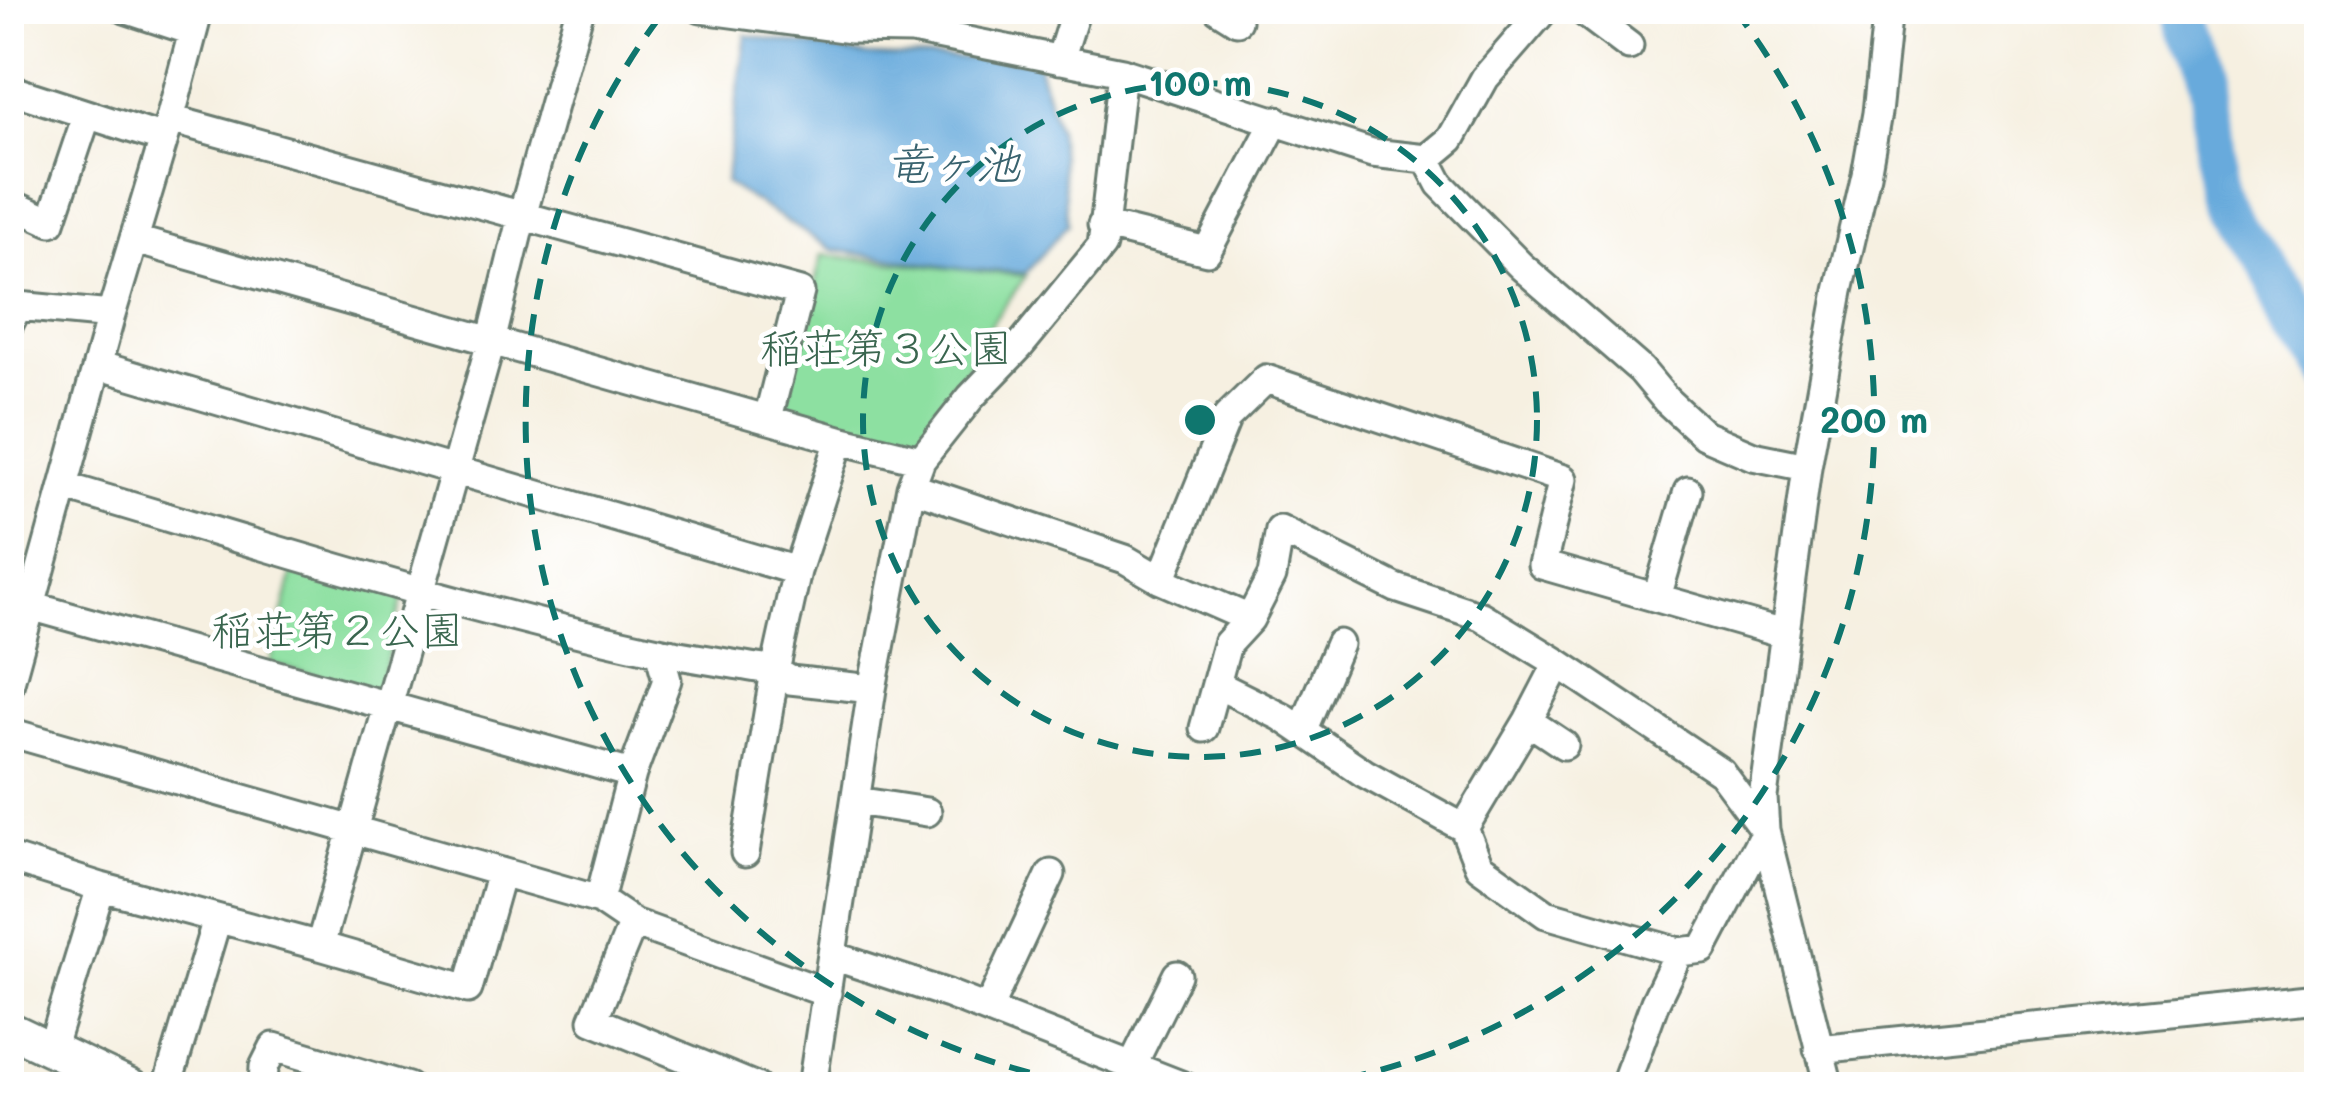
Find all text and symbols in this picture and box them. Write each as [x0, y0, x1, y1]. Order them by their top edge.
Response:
text: 100 m [1148, 58, 1252, 105]
water label: 竜ヶ池 [885, 133, 1021, 191]
park label: 稲荘第３公園 [760, 319, 1012, 374]
text: 200 m [1820, 395, 1928, 442]
centre of rings [1179, 399, 1221, 441]
park label: 稲荘第２公園 [211, 601, 463, 656]

